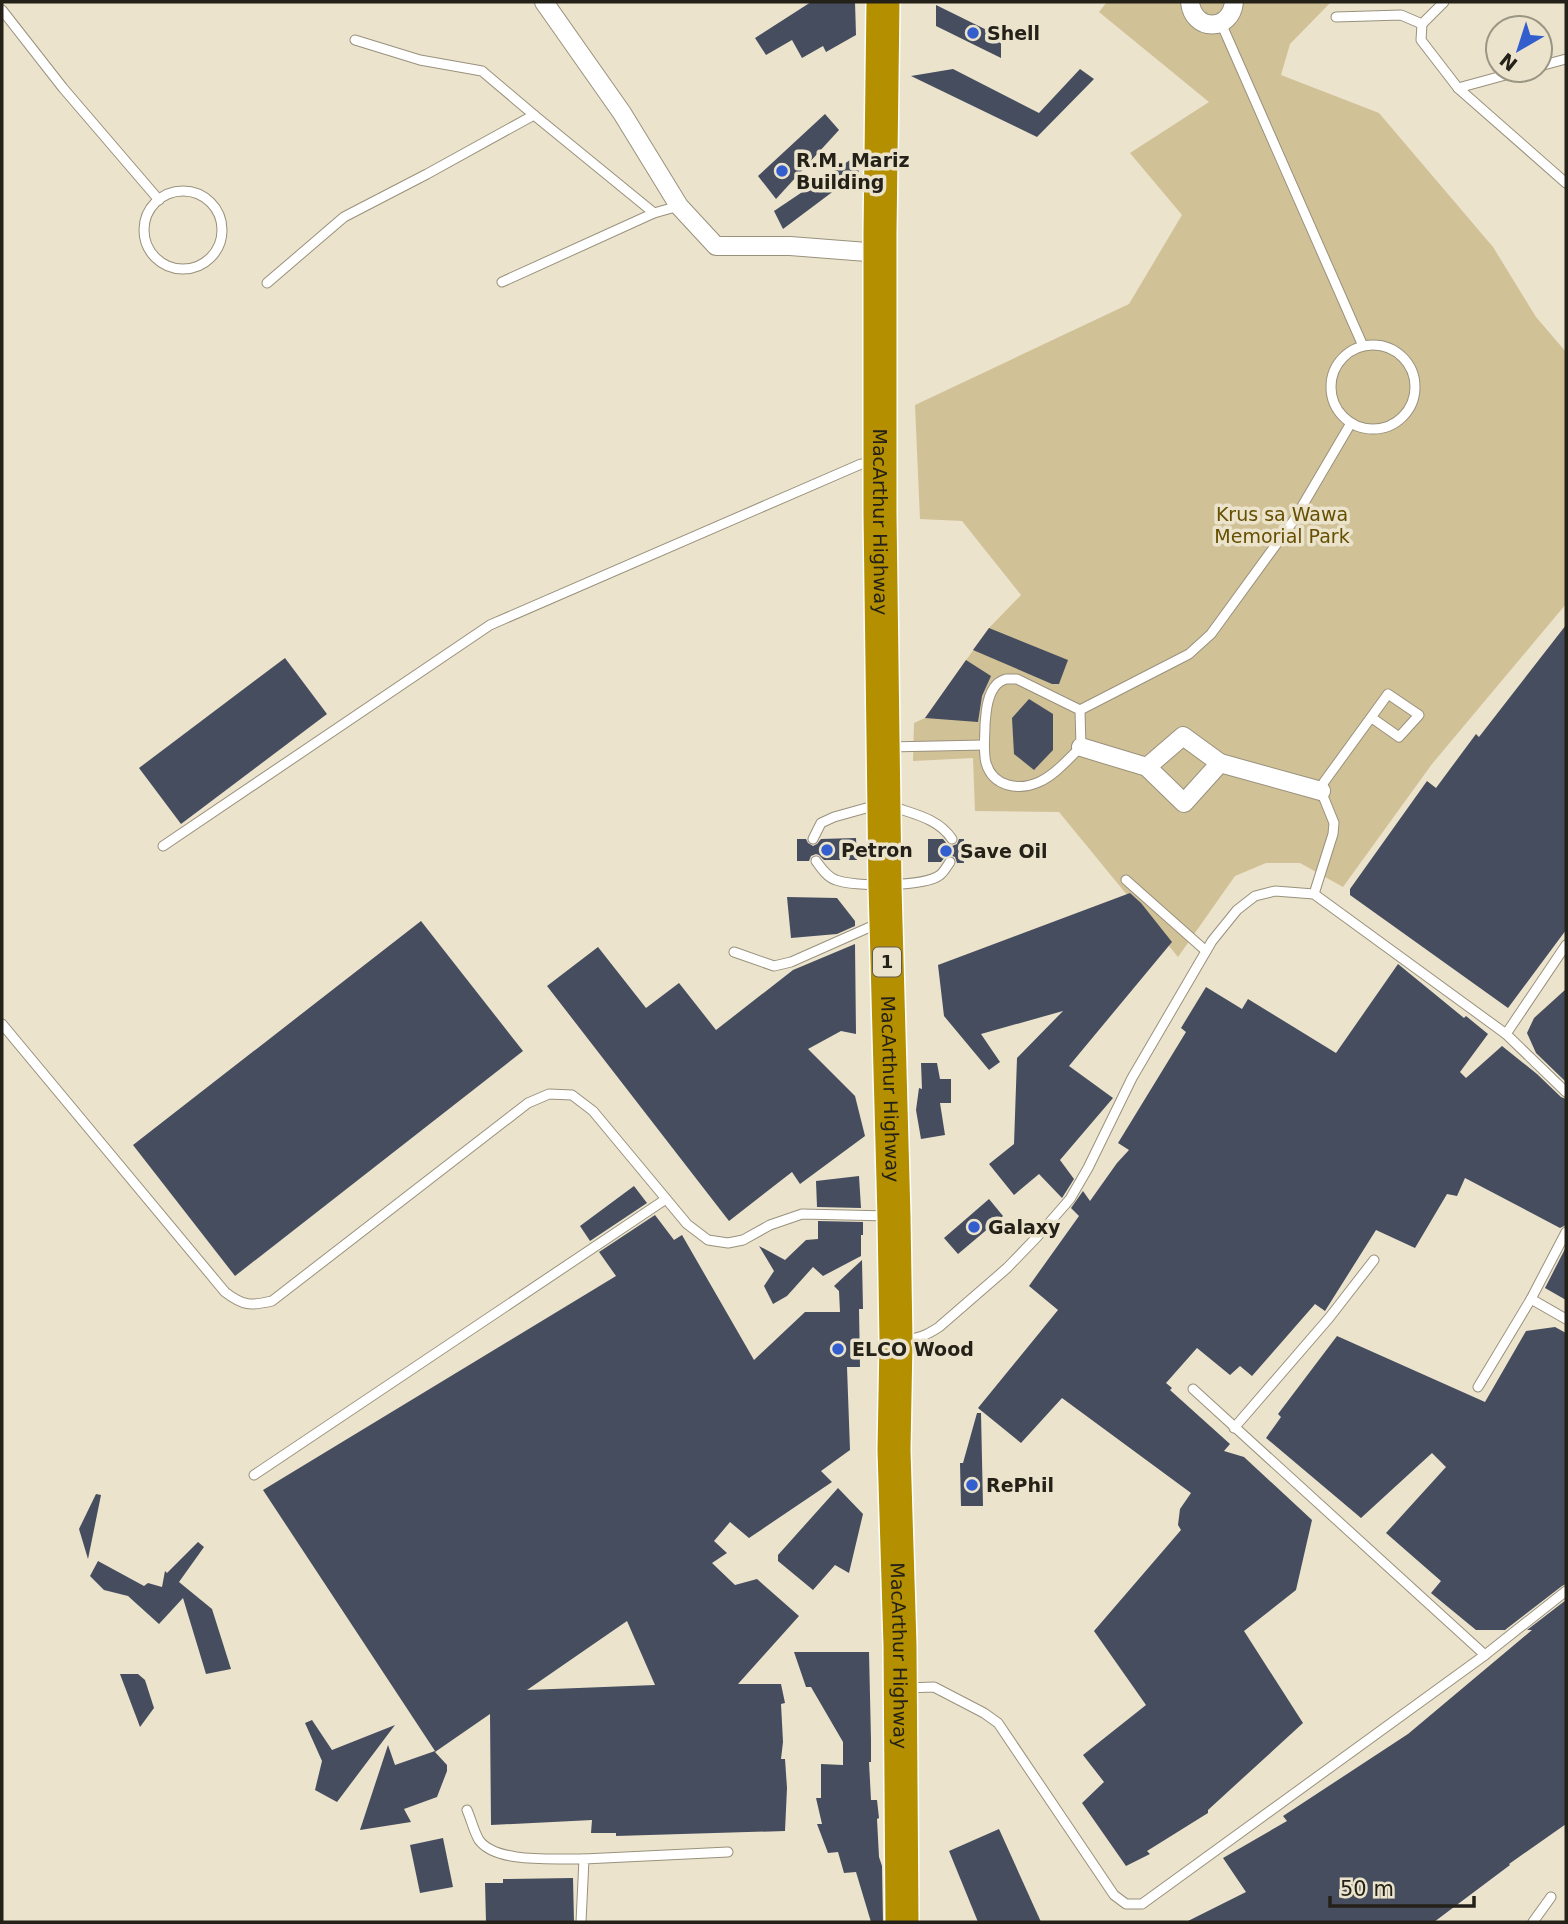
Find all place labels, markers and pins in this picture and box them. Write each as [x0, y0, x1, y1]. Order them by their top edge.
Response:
place label: Shell [987, 22, 1040, 44]
marker: Shell [965, 25, 981, 41]
place label: R.M. Mariz Building [796, 149, 910, 193]
marker: R.M. Mariz Building [774, 163, 790, 179]
place label: Petron [841, 839, 913, 861]
place label: Save Oil [960, 840, 1048, 862]
marker: Petron [819, 842, 835, 858]
marker: Save Oil [938, 843, 954, 859]
place label: Galaxy [988, 1216, 1061, 1238]
marker: Galaxy [966, 1219, 982, 1235]
place label: ELCO Wood [852, 1338, 974, 1360]
marker: ELCO Wood [830, 1341, 846, 1357]
place label: RePhil [986, 1474, 1054, 1496]
marker: RePhil [964, 1477, 980, 1493]

